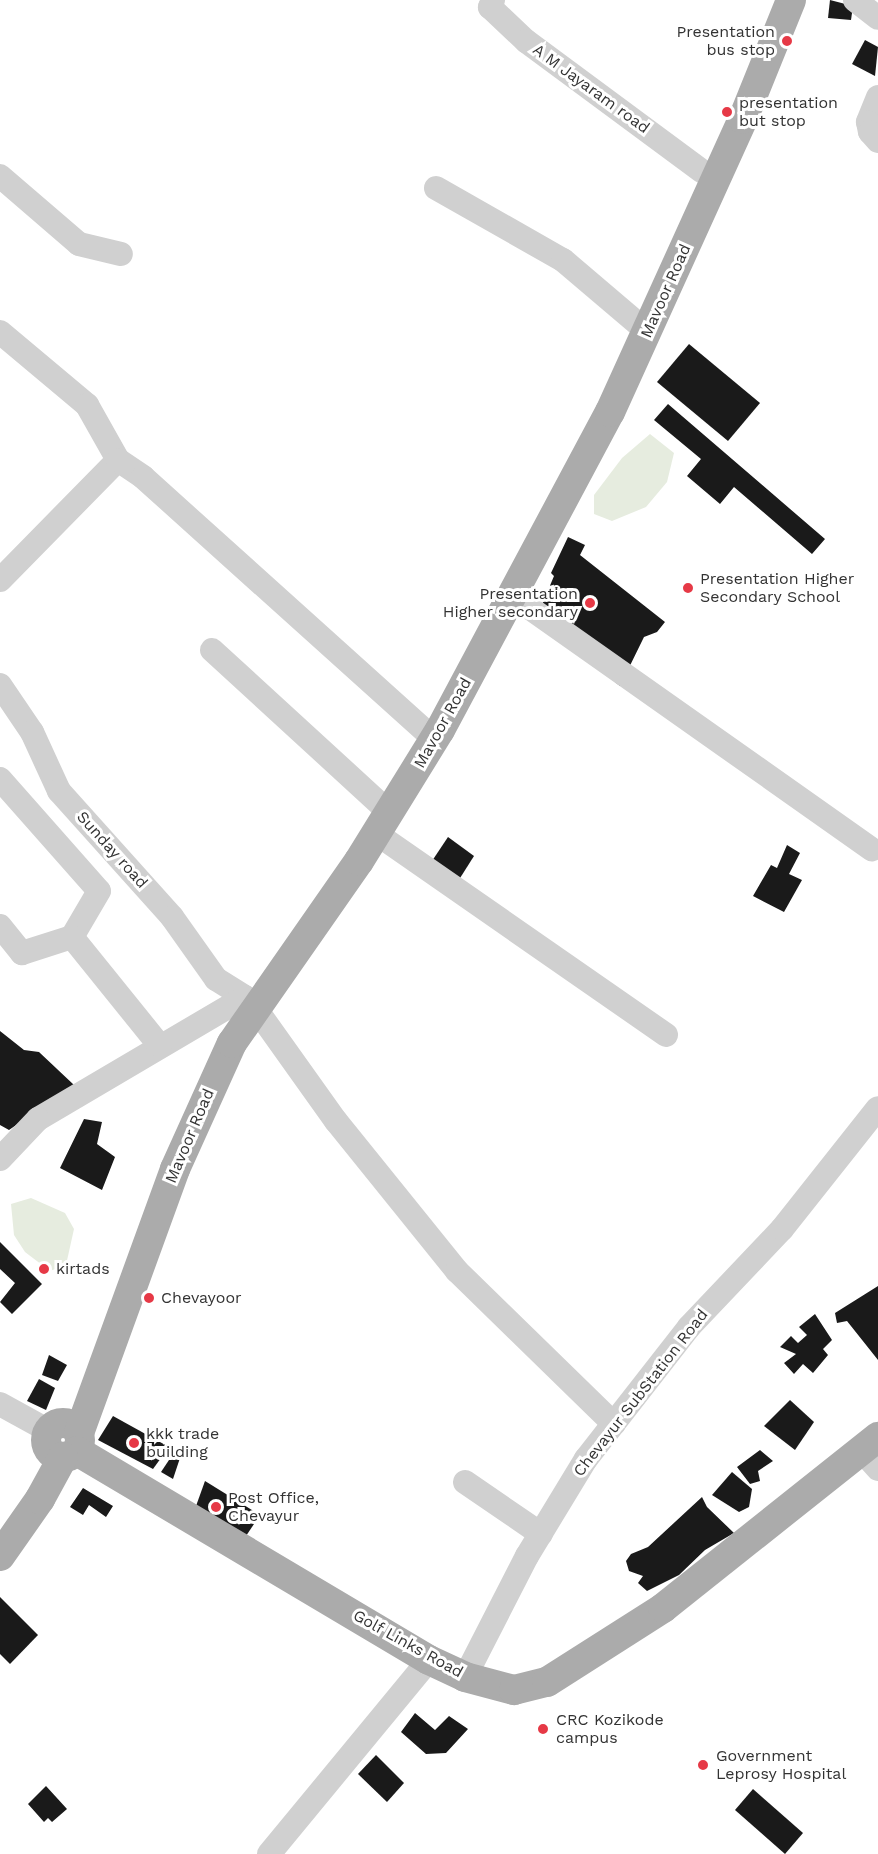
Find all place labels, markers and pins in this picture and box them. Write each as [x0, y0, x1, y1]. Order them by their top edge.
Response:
place label: Presentation bus stop [676, 22, 775, 60]
marker: Presentation bus stop [780, 34, 794, 48]
place label: presentation but stop [739, 93, 838, 131]
marker: presentation but stop [720, 105, 734, 119]
place label: Presentation Higher Secondary School [700, 569, 854, 607]
marker: Presentation Higher Secondary School [681, 581, 695, 595]
place label: Presentation Higher secondary [442, 584, 578, 622]
marker: Presentation Higher secondary [583, 596, 597, 610]
place label: kirtads [56, 1259, 110, 1279]
marker: kirtads [37, 1262, 51, 1276]
place label: Chevayoor [161, 1288, 242, 1308]
marker: Chevayoor [142, 1291, 156, 1305]
place label: kkk trade building [146, 1424, 220, 1462]
marker: kkk trade building [127, 1436, 141, 1450]
place label: Post Office, Chevayur [228, 1488, 319, 1526]
marker: Post Office, Chevayur [209, 1500, 223, 1514]
place label: CRC Kozikode campus [556, 1710, 664, 1748]
marker: CRC Kozikode campus [534, 1720, 552, 1738]
place label: Government Leprosy Hospital [716, 1746, 847, 1784]
marker: Government Leprosy Hospital [694, 1756, 712, 1774]

